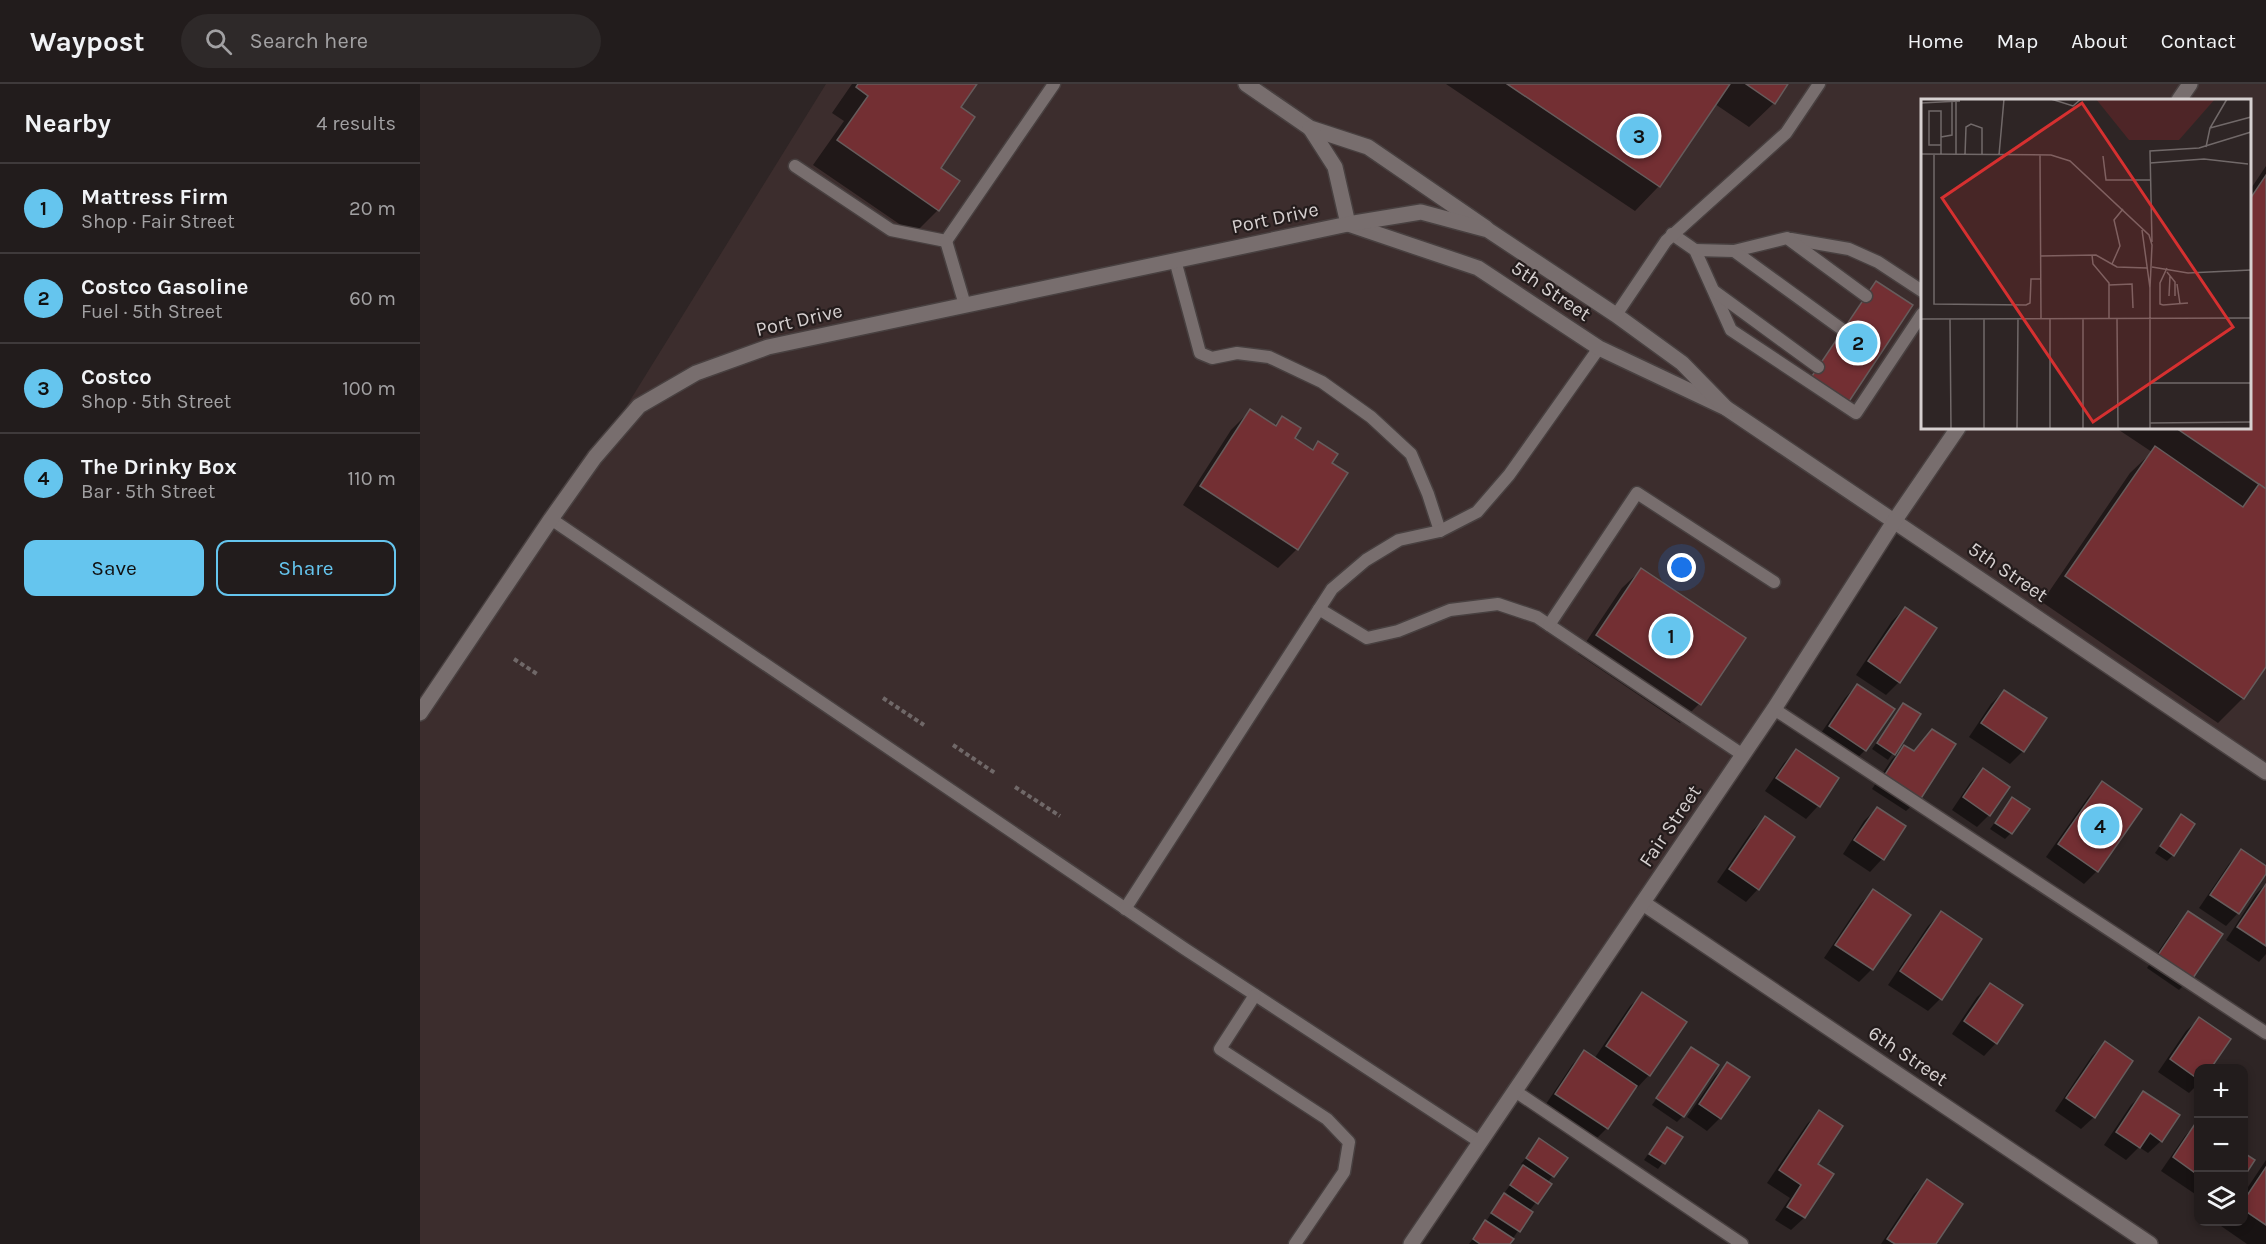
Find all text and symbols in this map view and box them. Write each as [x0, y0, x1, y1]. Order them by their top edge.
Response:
search box [181, 14, 601, 68]
text: Waypost [30, 25, 145, 58]
icon: search [202, 25, 235, 58]
text: Search here [250, 28, 368, 54]
text: Home [1908, 29, 1964, 53]
text: Map [1997, 29, 2038, 53]
text: About [2071, 29, 2128, 53]
text: Contact [2161, 29, 2236, 53]
inset map [1921, 99, 2251, 429]
text: Nearby [24, 108, 111, 139]
text: 4 results [316, 112, 396, 135]
pin: 3 [1620, 113, 1658, 158]
text: Mattress Firm [81, 184, 228, 210]
text: 1 [40, 197, 47, 220]
text: 20 m [349, 197, 396, 220]
street label: Port Drive [1229, 198, 1321, 238]
text: Shop · Fair Street [81, 210, 235, 233]
street label: 5th Street [1507, 256, 1595, 326]
text: Costco Gasoline [81, 274, 248, 300]
text: 2 [37, 287, 50, 310]
text: 60 m [349, 287, 396, 310]
street label: Port Drive [753, 299, 845, 341]
text: Fuel · 5th Street [81, 300, 223, 323]
pin: 2 [1838, 320, 1878, 366]
text: Costco [81, 364, 152, 390]
text: 3 [37, 377, 50, 400]
text: 100 m [342, 377, 396, 400]
text: Shop · 5th Street [81, 390, 231, 413]
text: The Drinky Box [81, 454, 237, 480]
text: 4 [38, 467, 49, 490]
text: 110 m [347, 467, 396, 490]
text: Bar · 5th Street [81, 480, 215, 503]
street label: 5th Street [1964, 537, 2052, 607]
button: Save [24, 540, 204, 596]
button: Share [216, 540, 396, 596]
your location [1667, 553, 1696, 582]
pin: 1 [1652, 614, 1690, 658]
street label: Fair Street [1634, 780, 1706, 871]
pin: 4 [2080, 804, 2120, 848]
street label: 6th Street [1864, 1021, 1952, 1091]
map controls [2194, 1064, 2248, 1226]
button: + [2194, 1064, 2248, 1118]
button: − [2194, 1118, 2248, 1172]
button: layers [2194, 1172, 2248, 1226]

